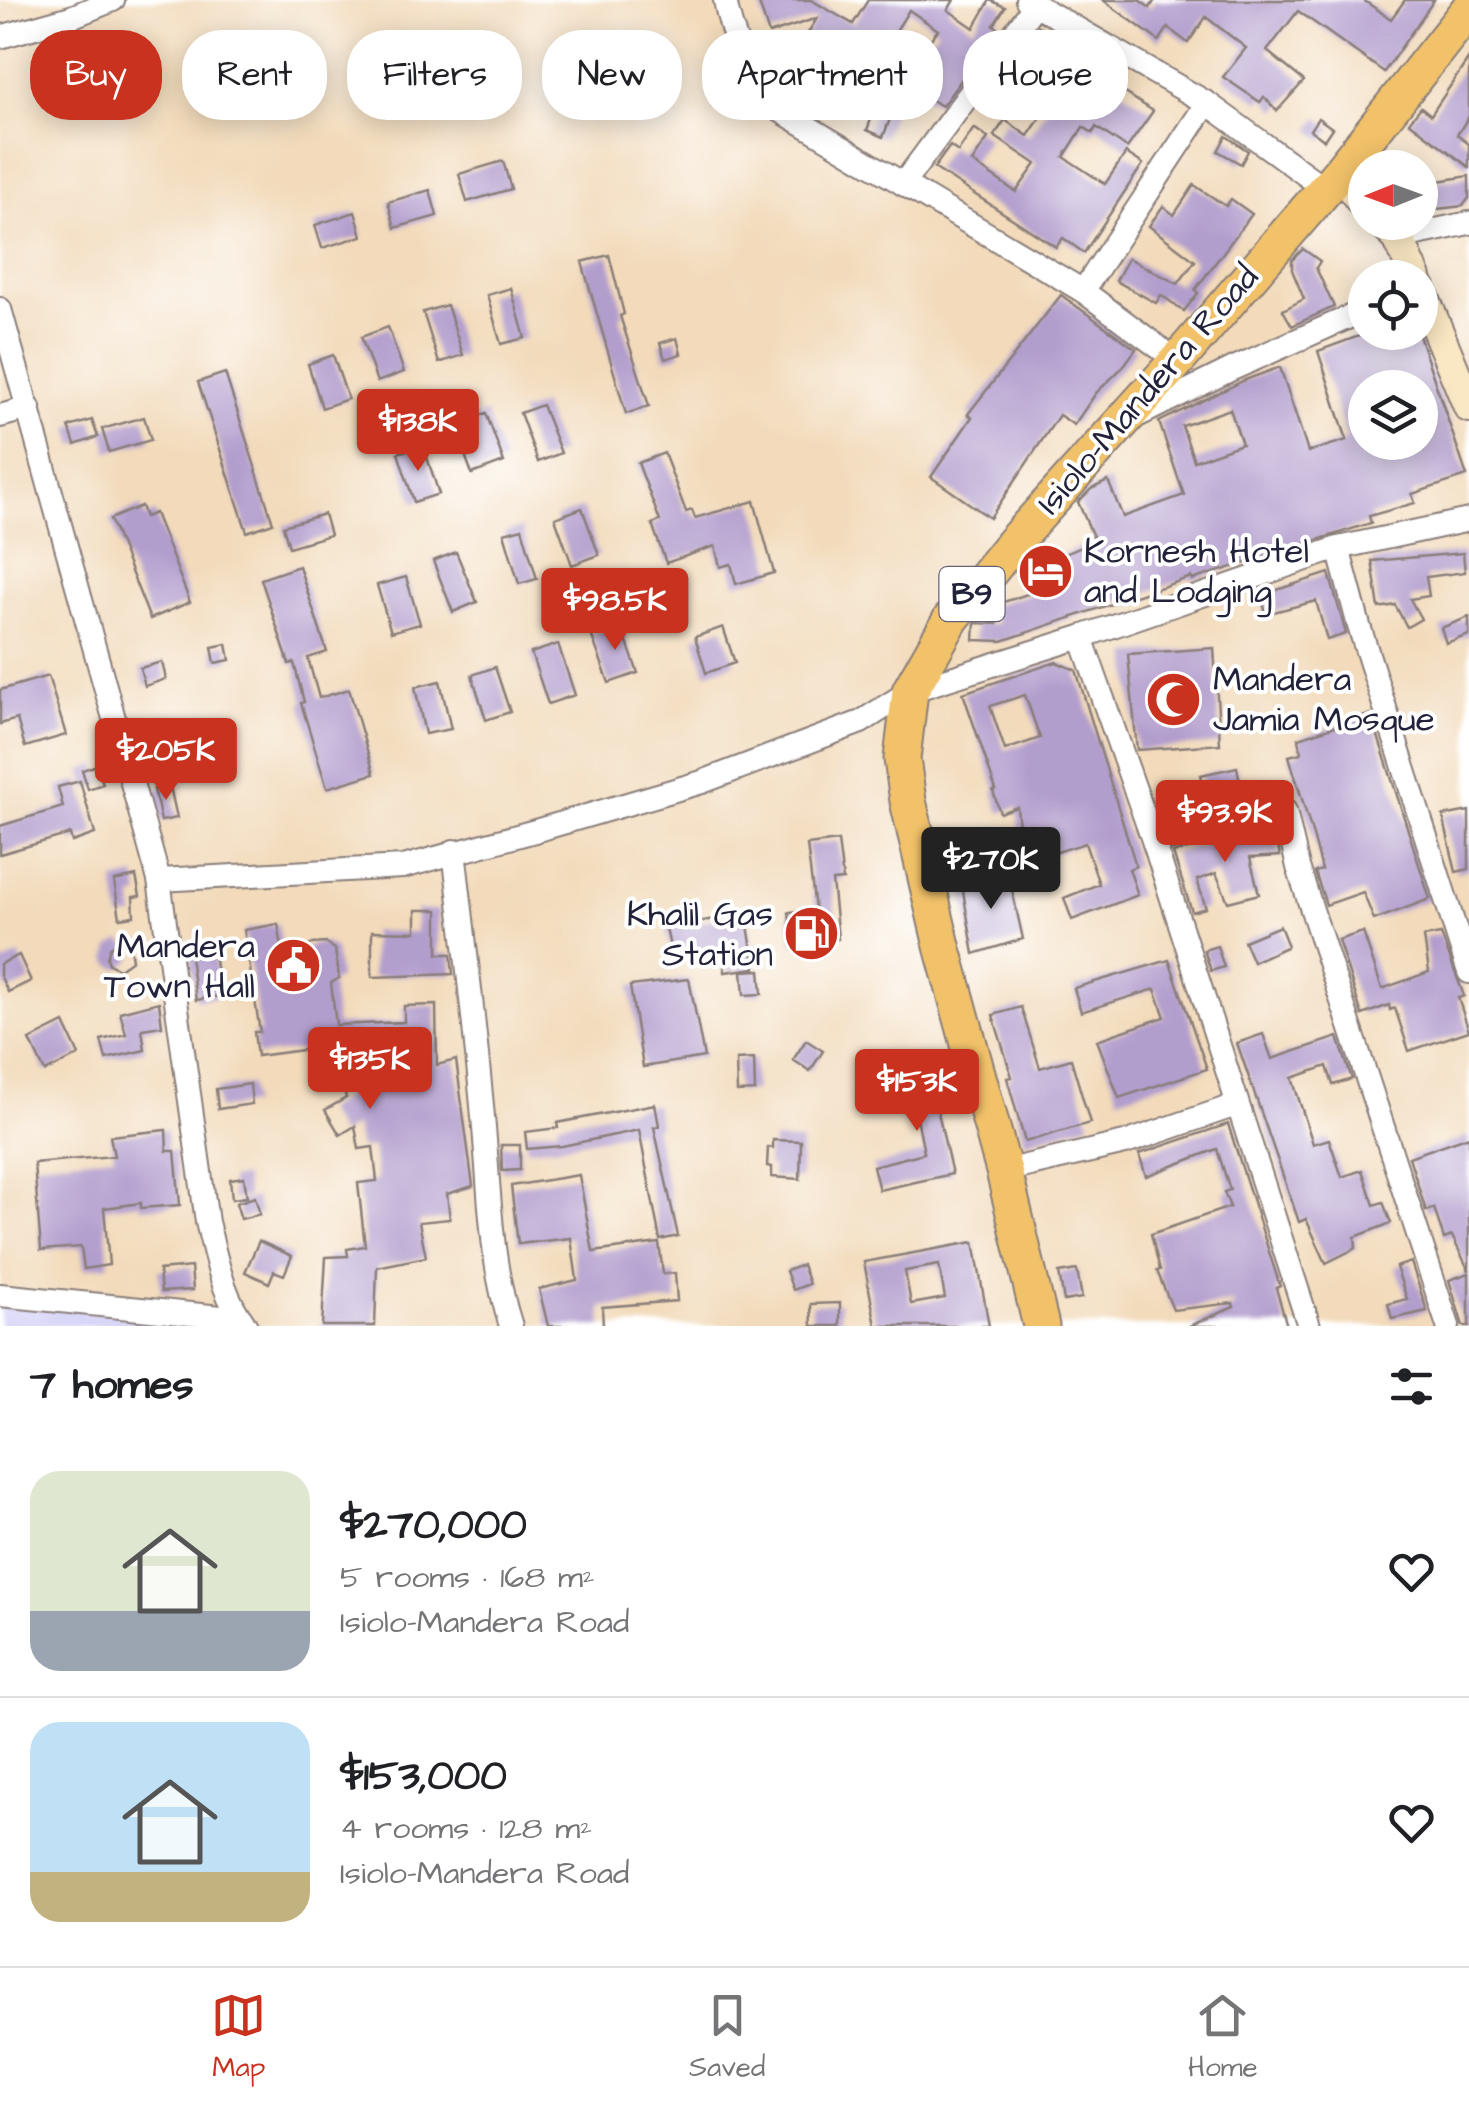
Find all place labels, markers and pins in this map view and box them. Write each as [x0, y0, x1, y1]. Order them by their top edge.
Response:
pin: $138K [348, 389, 488, 474]
place label: Kornesh Hotel and Lodging [1084, 527, 1309, 618]
hotel icon: Kornesh Hotel and Lodging [1015, 541, 1075, 601]
pin: $98.5K [534, 568, 696, 653]
place label: Mandera Jamia Mosque [1213, 655, 1435, 744]
mosque icon: Mandera Jamia Mosque [1144, 669, 1204, 729]
pin: $205K [96, 718, 236, 803]
pin: $93.9K [1144, 780, 1306, 865]
pin: $270K [921, 827, 1061, 912]
place label: Khalil Gas Station [627, 890, 773, 979]
fuel station icon: Khalil Gas Station [782, 904, 842, 964]
place label: Mandera Town Hall [104, 922, 255, 1011]
public building icon: Mandera Town Hall [264, 936, 324, 996]
pin: $135K [300, 1027, 440, 1112]
pin: $153K [847, 1049, 987, 1134]

